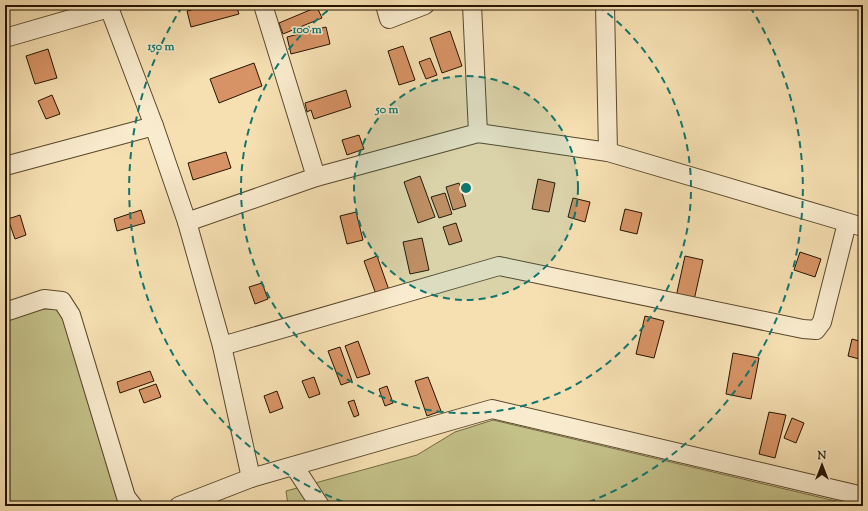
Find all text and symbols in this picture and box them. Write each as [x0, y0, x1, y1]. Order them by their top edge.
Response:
text: 100 m [291, 21, 322, 39]
text: 150 m [146, 38, 175, 56]
text: 50 m [375, 101, 399, 119]
centre of rings [459, 181, 473, 195]
north arrow [802, 445, 842, 485]
text: N [817, 448, 827, 464]

